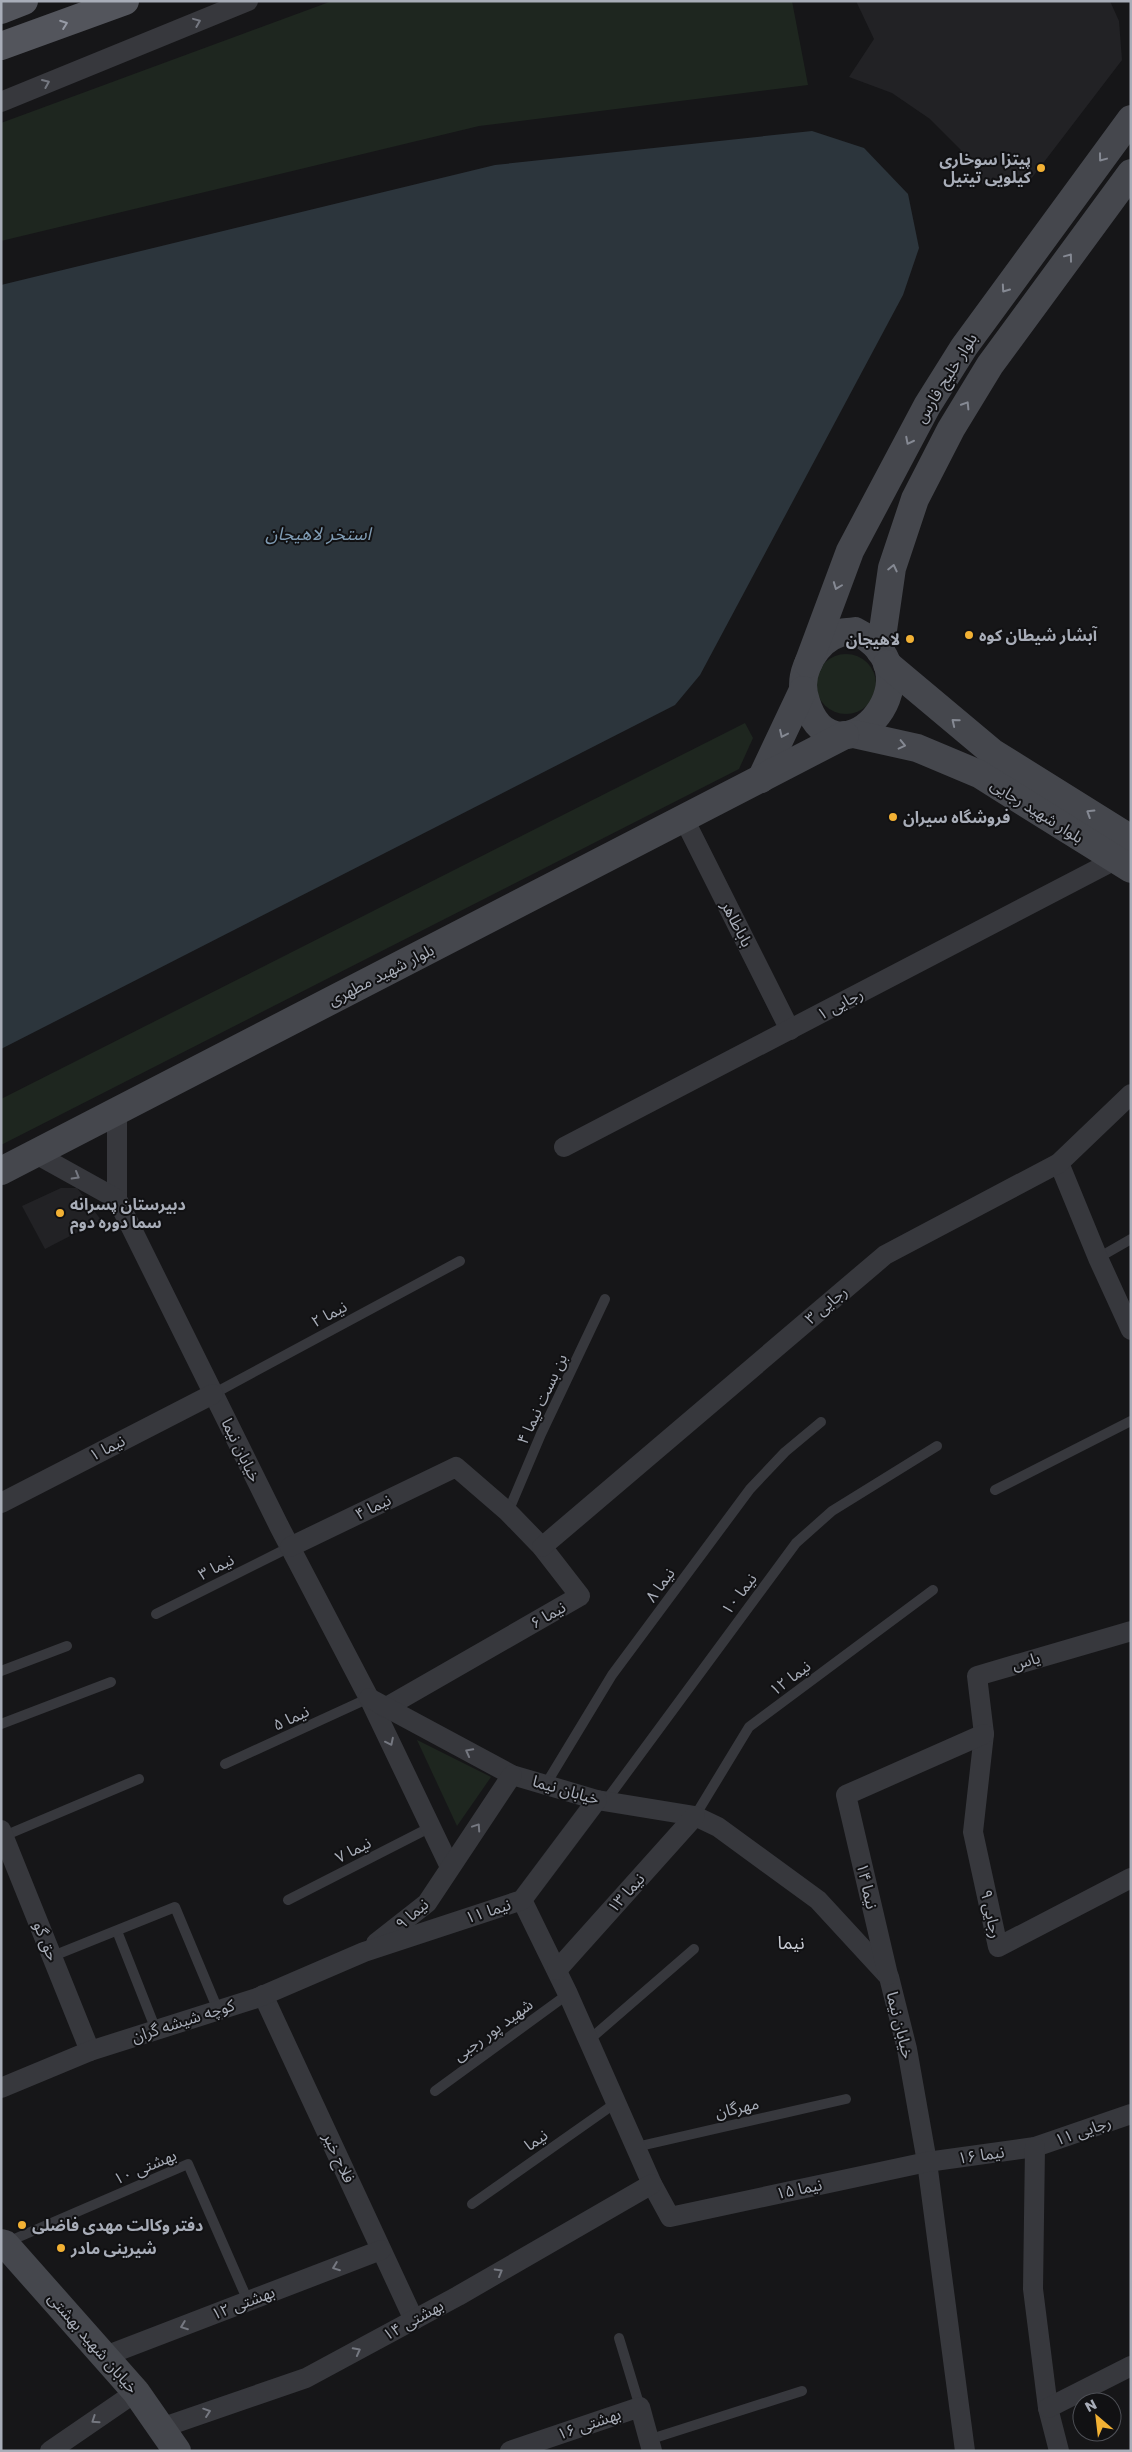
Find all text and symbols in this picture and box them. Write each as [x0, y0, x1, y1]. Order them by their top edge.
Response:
one-way arrow [192, 18, 201, 28]
one-way arrow [59, 20, 67, 30]
one-way arrow [41, 79, 50, 90]
place label: پیتزا سوخاری کیلویی تیتیل [939, 148, 1032, 189]
one-way arrow [1099, 152, 1107, 161]
marker: پیتزا سوخاری کیلویی تیتیل [1035, 162, 1047, 174]
one-way arrow [1063, 254, 1071, 263]
one-way arrow [1002, 283, 1011, 293]
street label: بلوار خلیج فارس [909, 329, 984, 428]
one-way arrow [959, 401, 969, 410]
one-way arrow [905, 436, 915, 445]
water label: استخر لاهیجان [265, 521, 373, 546]
one-way arrow [887, 564, 898, 572]
one-way arrow [833, 582, 843, 590]
place label: آبشار شیطان کوه [979, 624, 1098, 647]
place label: لاهيجان [846, 628, 900, 651]
marker: آبشار شیطان کوه [963, 629, 975, 641]
marker: لاهيجان [904, 633, 916, 645]
one-way arrow [952, 720, 961, 728]
one-way arrow [778, 729, 789, 738]
one-way arrow [898, 739, 906, 750]
street label: بلوار شهید رجایی [986, 773, 1088, 849]
place label: فروشگاه سیران [903, 806, 1010, 829]
one-way arrow [1086, 810, 1095, 820]
marker: فروشگاه سیران [887, 811, 899, 823]
street label: باباطاهر [715, 896, 758, 951]
street label: بلوار شهید مطهری [324, 938, 438, 1012]
street label: رجایی ۱ [813, 982, 867, 1026]
one-way arrow [71, 1170, 80, 1180]
place label: دبیرستان پسرانه سما دوره دوم [70, 1193, 186, 1234]
marker: دبیرستان پسرانه سما دوره دوم [54, 1207, 66, 1219]
street label: رجایی ۳ [800, 1280, 852, 1330]
street label: نیما ۲ [307, 1295, 351, 1333]
street label: بن بست نیما ۴ [511, 1350, 573, 1448]
street label: خیابان نیما [216, 1414, 266, 1486]
street label: نیما ۱ [85, 1429, 129, 1467]
street label: نیما ۴ [351, 1488, 395, 1526]
street label: نیما ۳ [194, 1548, 238, 1586]
street label: نیما ۸ [640, 1563, 680, 1607]
street label: نیما ۱۰ [716, 1568, 762, 1620]
street label: نیما ۶ [526, 1596, 570, 1634]
street label: یاس [1009, 1646, 1043, 1676]
street label: نیما ۱۲ [764, 1655, 816, 1701]
street label: نیما ۵ [269, 1700, 313, 1736]
one-way arrow [384, 1737, 395, 1746]
one-way arrow [465, 1748, 474, 1758]
street label: خیابان نیما [530, 1770, 602, 1810]
one-way arrow [471, 1823, 481, 1832]
street label: نیما ۷ [331, 1831, 375, 1869]
street label: نیما ۱۴ [851, 1861, 883, 1911]
street label: نیما ۱۳ [602, 1868, 650, 1918]
street label: رجایی ۹ [975, 1887, 1007, 1941]
street label: نیما ۹ [390, 1893, 434, 1935]
street label: نیما ۱۱ [462, 1893, 514, 1929]
street label: حق گو [28, 1918, 64, 1964]
district label: نیما [777, 1930, 805, 1955]
street label: خیابان نیما [881, 1989, 919, 2061]
street label: کوچه شیشه گران [129, 1993, 238, 2048]
street label: شهید پور رجبی [448, 1993, 538, 2067]
street label: مهرگان [713, 2092, 761, 2124]
street label: رجایی ۱۱ [1052, 2111, 1114, 2151]
street label: نیما [519, 2124, 553, 2156]
street label: فلاح خیر [316, 2128, 361, 2187]
street label: نیما ۱۶ [956, 2140, 1006, 2170]
street label: بهشتی ۱۰ [110, 2143, 180, 2191]
street label: نیما ۱۵ [774, 2173, 824, 2205]
place label: دفتر وکالت مهدی فاضلی [32, 2214, 203, 2237]
marker: دفتر وکالت مهدی فاضلی [16, 2219, 28, 2231]
place label: شیرینی مادر [70, 2237, 157, 2260]
marker: شیرینی مادر [55, 2242, 67, 2254]
one-way arrow [332, 2261, 341, 2271]
one-way arrow [494, 2269, 503, 2279]
street label: بهشتی ۱۲ [208, 2280, 278, 2326]
street label: خیابان شهید بهشتی [43, 2287, 143, 2399]
street label: بهشتی ۱۴ [378, 2294, 448, 2346]
one-way arrow [180, 2320, 189, 2330]
one-way arrow [351, 2347, 360, 2357]
north arrow [1072, 2392, 1122, 2442]
text: N [1082, 2394, 1100, 2417]
street label: بهشتی ۱۶ [554, 2402, 624, 2446]
one-way arrow [202, 2408, 211, 2418]
one-way arrow [92, 2414, 101, 2423]

